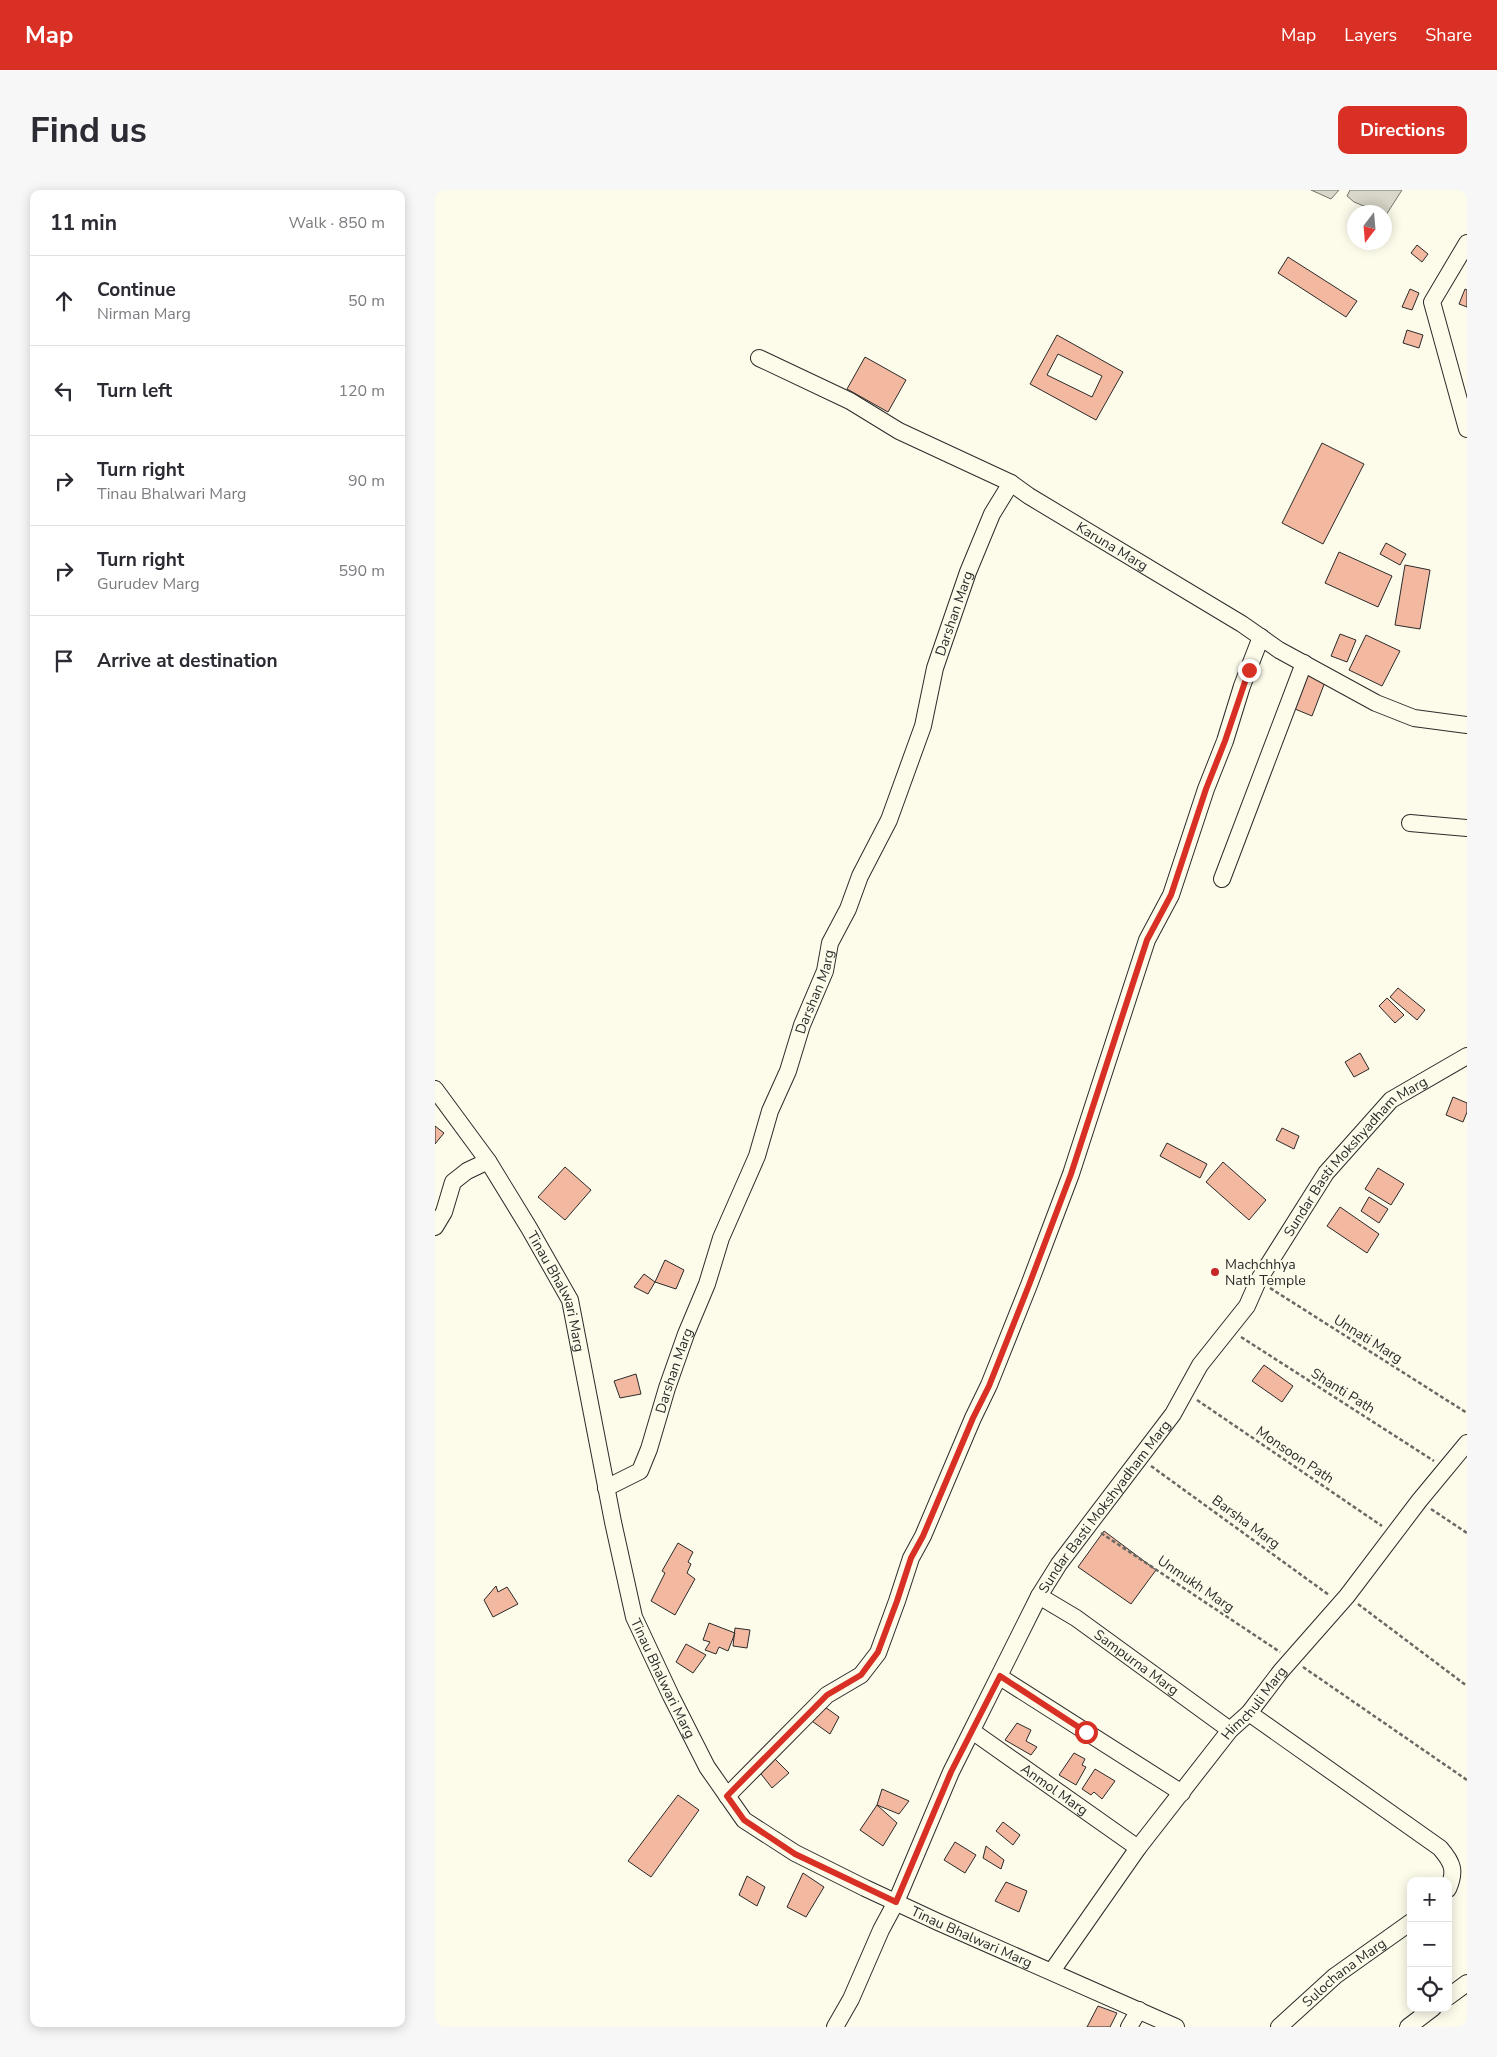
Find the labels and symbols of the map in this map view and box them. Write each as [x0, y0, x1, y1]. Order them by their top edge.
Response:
north arrow [1347, 205, 1392, 250]
street label: Karuna Marg [1073, 517, 1152, 575]
street label: Darshan Marg [930, 568, 977, 659]
route end [1238, 659, 1261, 682]
street label: Darshan Marg [790, 948, 838, 1036]
street label: Sundar Basti Mokshyadham Marg [1279, 1072, 1431, 1240]
street label: Tinau Bhalwari Marg [523, 1227, 589, 1353]
place label: Machchhya Nath Temple [1225, 1255, 1306, 1290]
marker: Machchhya Nath Temple [1209, 1266, 1221, 1278]
street label: Unnati Marg [1330, 1310, 1406, 1368]
street label: Darshan Marg [651, 1325, 697, 1416]
street label: Shanti Path [1307, 1364, 1379, 1418]
street label: Sundar Basti Mokshyadham Marg [1034, 1416, 1175, 1597]
street label: Monsoon Path [1252, 1422, 1338, 1488]
street label: Barsha Marg [1208, 1491, 1284, 1553]
street label: Unmukh Marg [1154, 1551, 1238, 1617]
street label: Tinau Bhalwari Marg [626, 1615, 700, 1741]
street label: Sampurna Marg [1090, 1625, 1183, 1699]
street label: Himchuli Marg [1217, 1662, 1291, 1743]
route start [1075, 1721, 1098, 1744]
street label: Anmol Marg [1017, 1759, 1092, 1820]
street label: Tinau Bhalwari Marg [908, 1901, 1035, 1972]
street label: Sulochana Marg [1298, 1933, 1390, 2011]

